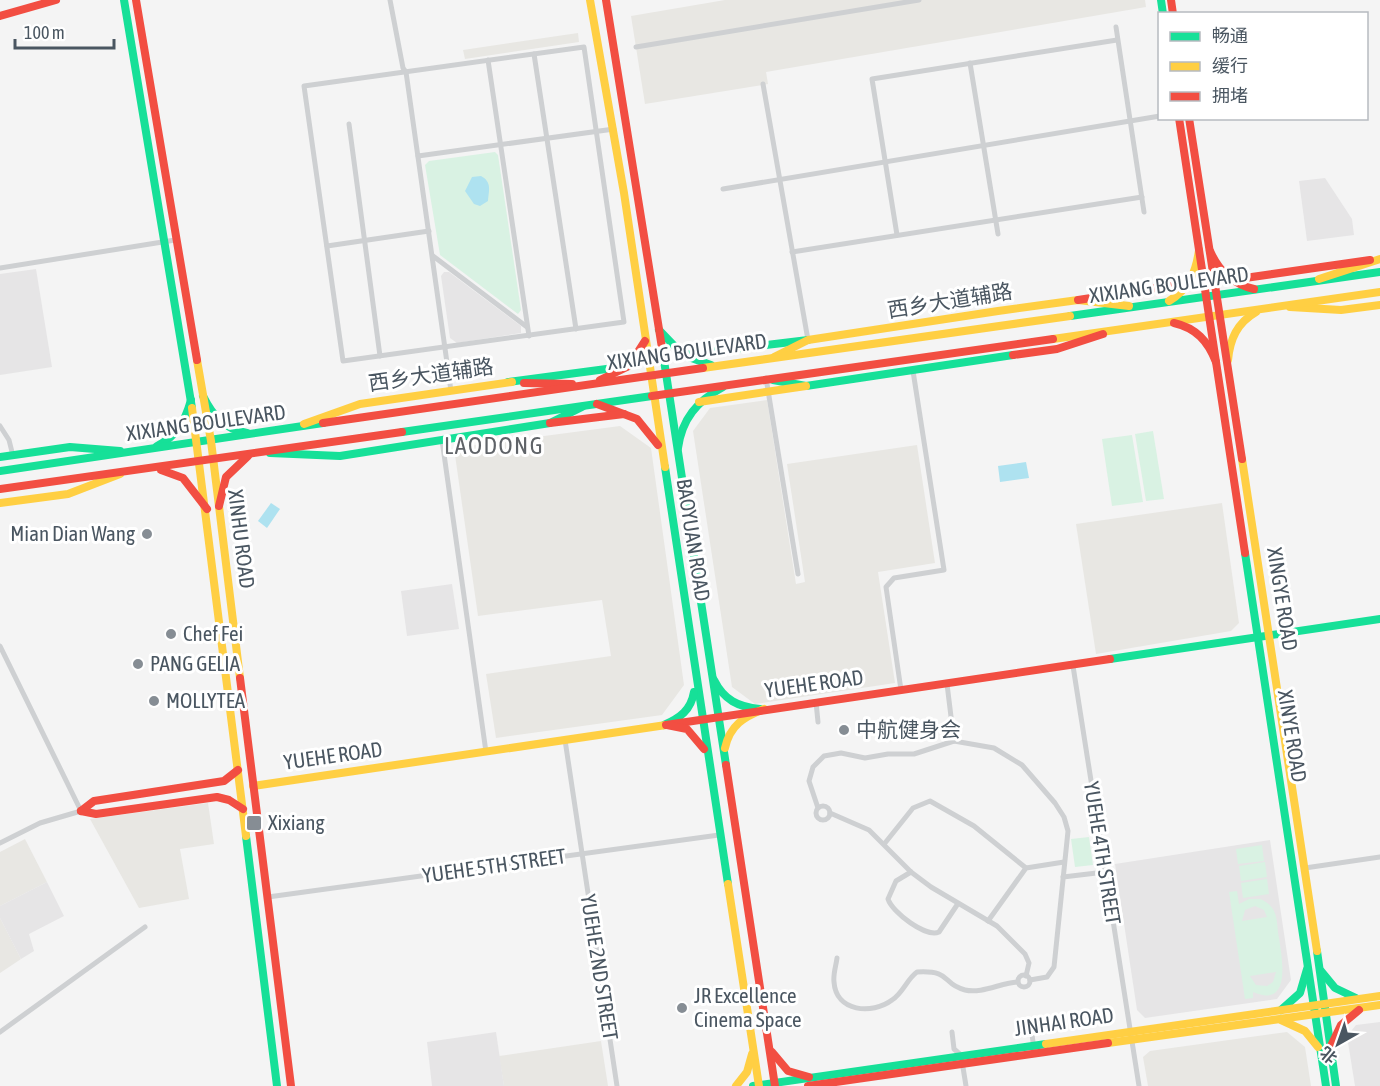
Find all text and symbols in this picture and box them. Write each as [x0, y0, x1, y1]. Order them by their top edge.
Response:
scale bar [15, 12, 114, 50]
legend [1158, 12, 1368, 120]
text: 100 m [24, 22, 65, 43]
text: 畅通 [1212, 25, 1248, 46]
text: 缓行 [1212, 55, 1248, 76]
text: 拥堵 [1212, 85, 1248, 106]
street label: XIXIANG BOULEVARD [1088, 261, 1250, 307]
street label: 西乡大道辅路 [886, 278, 1014, 322]
street label: XIXIANG BOULEVARD [606, 328, 768, 374]
street label: 西乡大道辅路 [367, 353, 495, 395]
street label: XIXIANG BOULEVARD [125, 399, 287, 445]
district label: LAODONG [444, 432, 544, 459]
street label: BAOYUAN ROAD [672, 477, 716, 603]
street label: XINHU ROAD [224, 488, 260, 590]
place label: Mian Dian Wang [10, 521, 135, 545]
marker: Mian Dian Wang [140, 527, 154, 541]
street label: XINGYE ROAD [1263, 546, 1303, 652]
place label: Chef Fei [183, 621, 243, 645]
marker: Chef Fei [164, 627, 178, 641]
place label: PANG GELIA [150, 651, 241, 675]
marker: PANG GELIA [131, 657, 145, 671]
street label: YUEHE ROAD [763, 664, 865, 702]
place label: MOLLYTEA [166, 688, 246, 712]
street label: XINYE ROAD [1274, 688, 1312, 784]
marker: MOLLYTEA [147, 694, 161, 708]
place label: 中航健身会 [856, 717, 961, 741]
marker: 中航健身会 [837, 723, 851, 737]
street label: YUEHE ROAD [282, 736, 384, 774]
street label: YUEHE 4TH STREET [1080, 780, 1126, 926]
place label: Xixiang [268, 810, 325, 834]
marker: Xixiang [245, 814, 263, 832]
street label: YUEHE 5TH STREET [421, 843, 567, 887]
street label: YUEHE 2ND STREET [577, 892, 623, 1041]
place label: JR Excellence Cinema Space [694, 983, 802, 1031]
marker: JR Excellence Cinema Space [675, 1001, 689, 1015]
street label: JINHAI ROAD [1013, 1002, 1115, 1040]
north arrow [1308, 1014, 1368, 1074]
text: 北 [1316, 1043, 1340, 1068]

